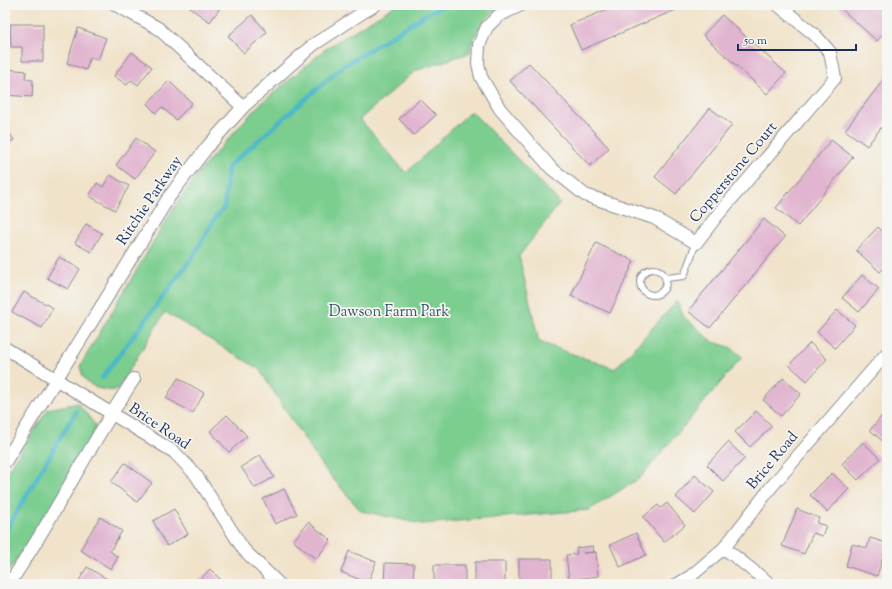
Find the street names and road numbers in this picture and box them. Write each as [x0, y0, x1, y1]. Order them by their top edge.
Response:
street label: Copperstone Court [685, 118, 783, 228]
street label: Ritchie Parkway [112, 152, 188, 250]
street label: Brice Road [124, 399, 194, 456]
street label: Brice Road [742, 427, 804, 495]

